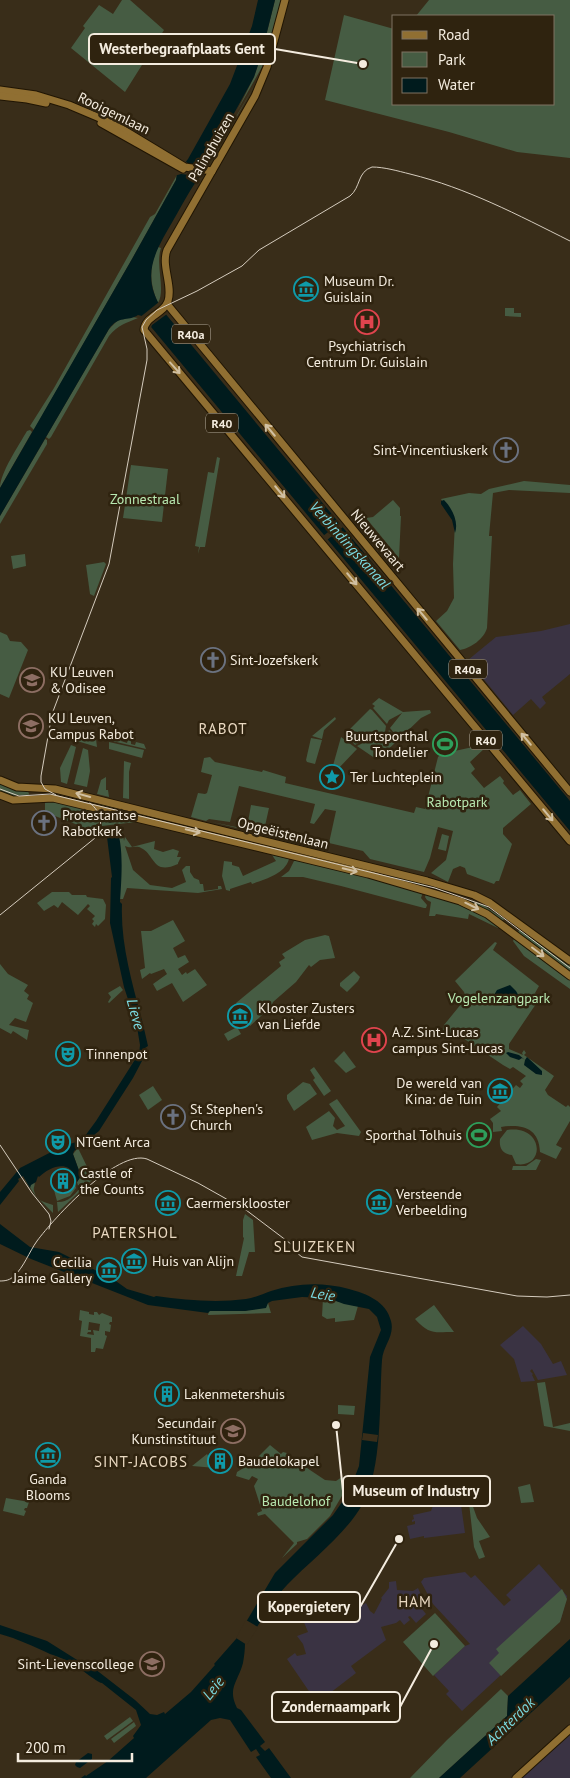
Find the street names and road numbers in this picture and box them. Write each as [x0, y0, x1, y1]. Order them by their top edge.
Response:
street label: Rooigemlaan [75, 88, 153, 138]
street label: Palinghuizen [184, 109, 238, 185]
road number: R40a [172, 324, 210, 344]
road number: R40 [206, 413, 238, 432]
street label: Nieuwevaart [347, 505, 409, 575]
road number: R40a [449, 660, 487, 679]
road number: R40 [470, 730, 502, 750]
street label: Opgeëistenlaan [236, 813, 330, 853]

